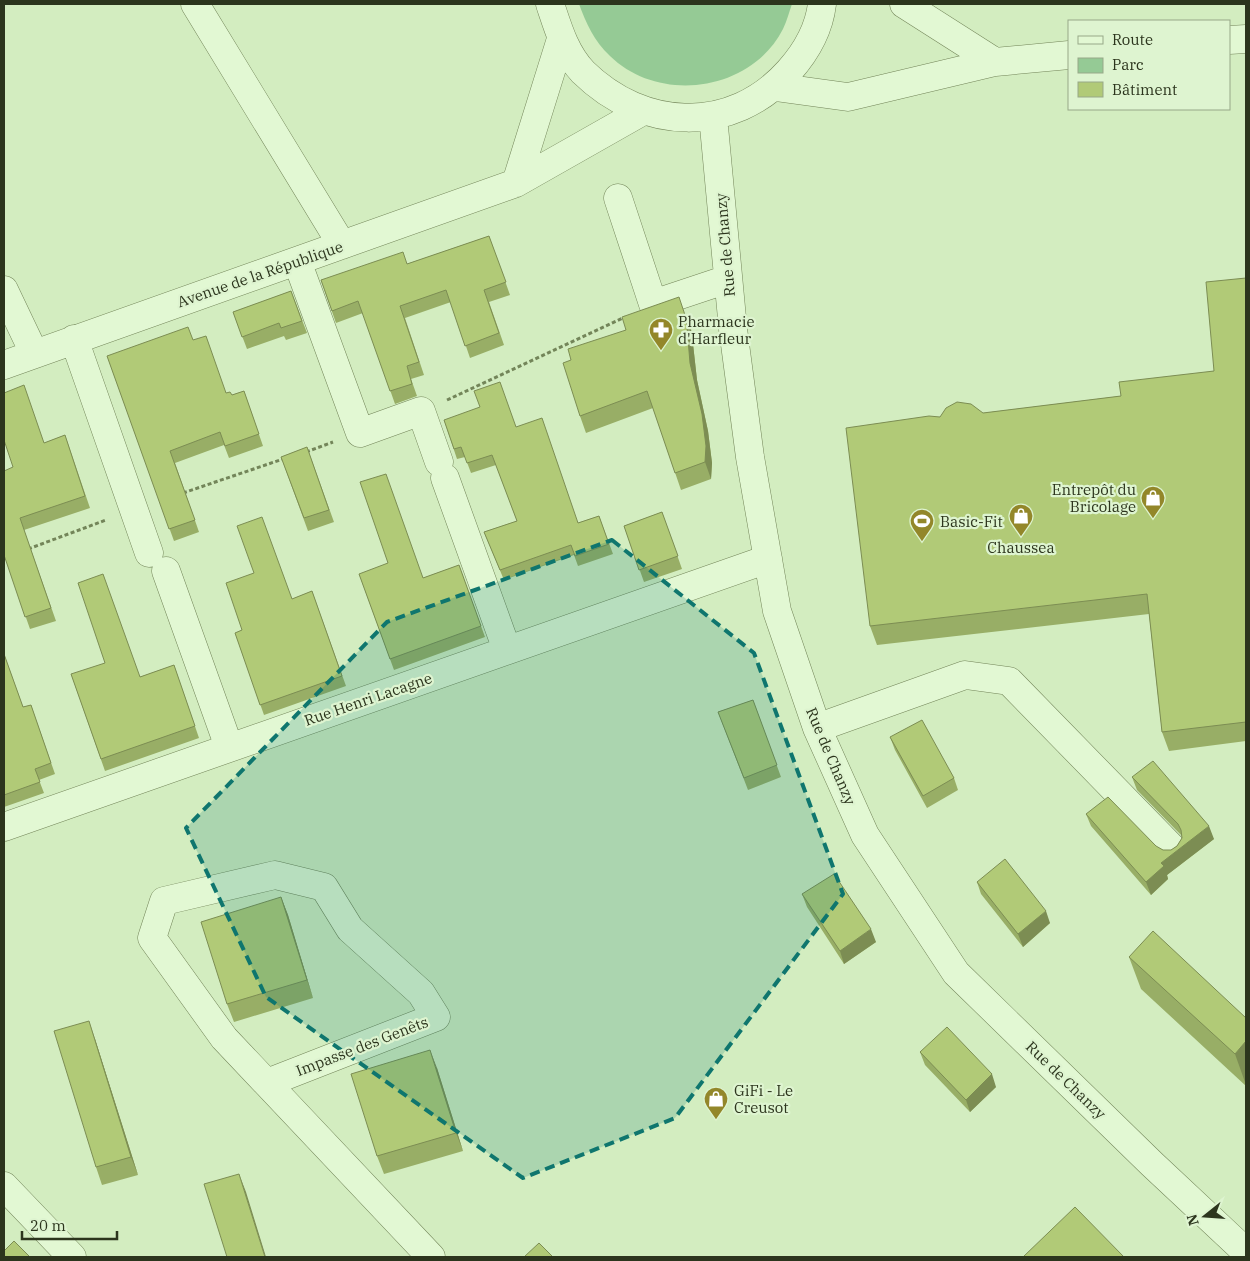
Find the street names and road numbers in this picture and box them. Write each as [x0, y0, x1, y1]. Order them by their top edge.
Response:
street label: Rue de Chanzy [711, 192, 739, 298]
street label: Avenue de la République [175, 237, 345, 311]
street label: Rue Henri Lacagne [302, 668, 434, 730]
street label: Rue de Chanzy [802, 704, 860, 808]
street label: Impasse des Genêts [293, 1012, 431, 1080]
street label: Rue de Chanzy [1022, 1037, 1110, 1123]

